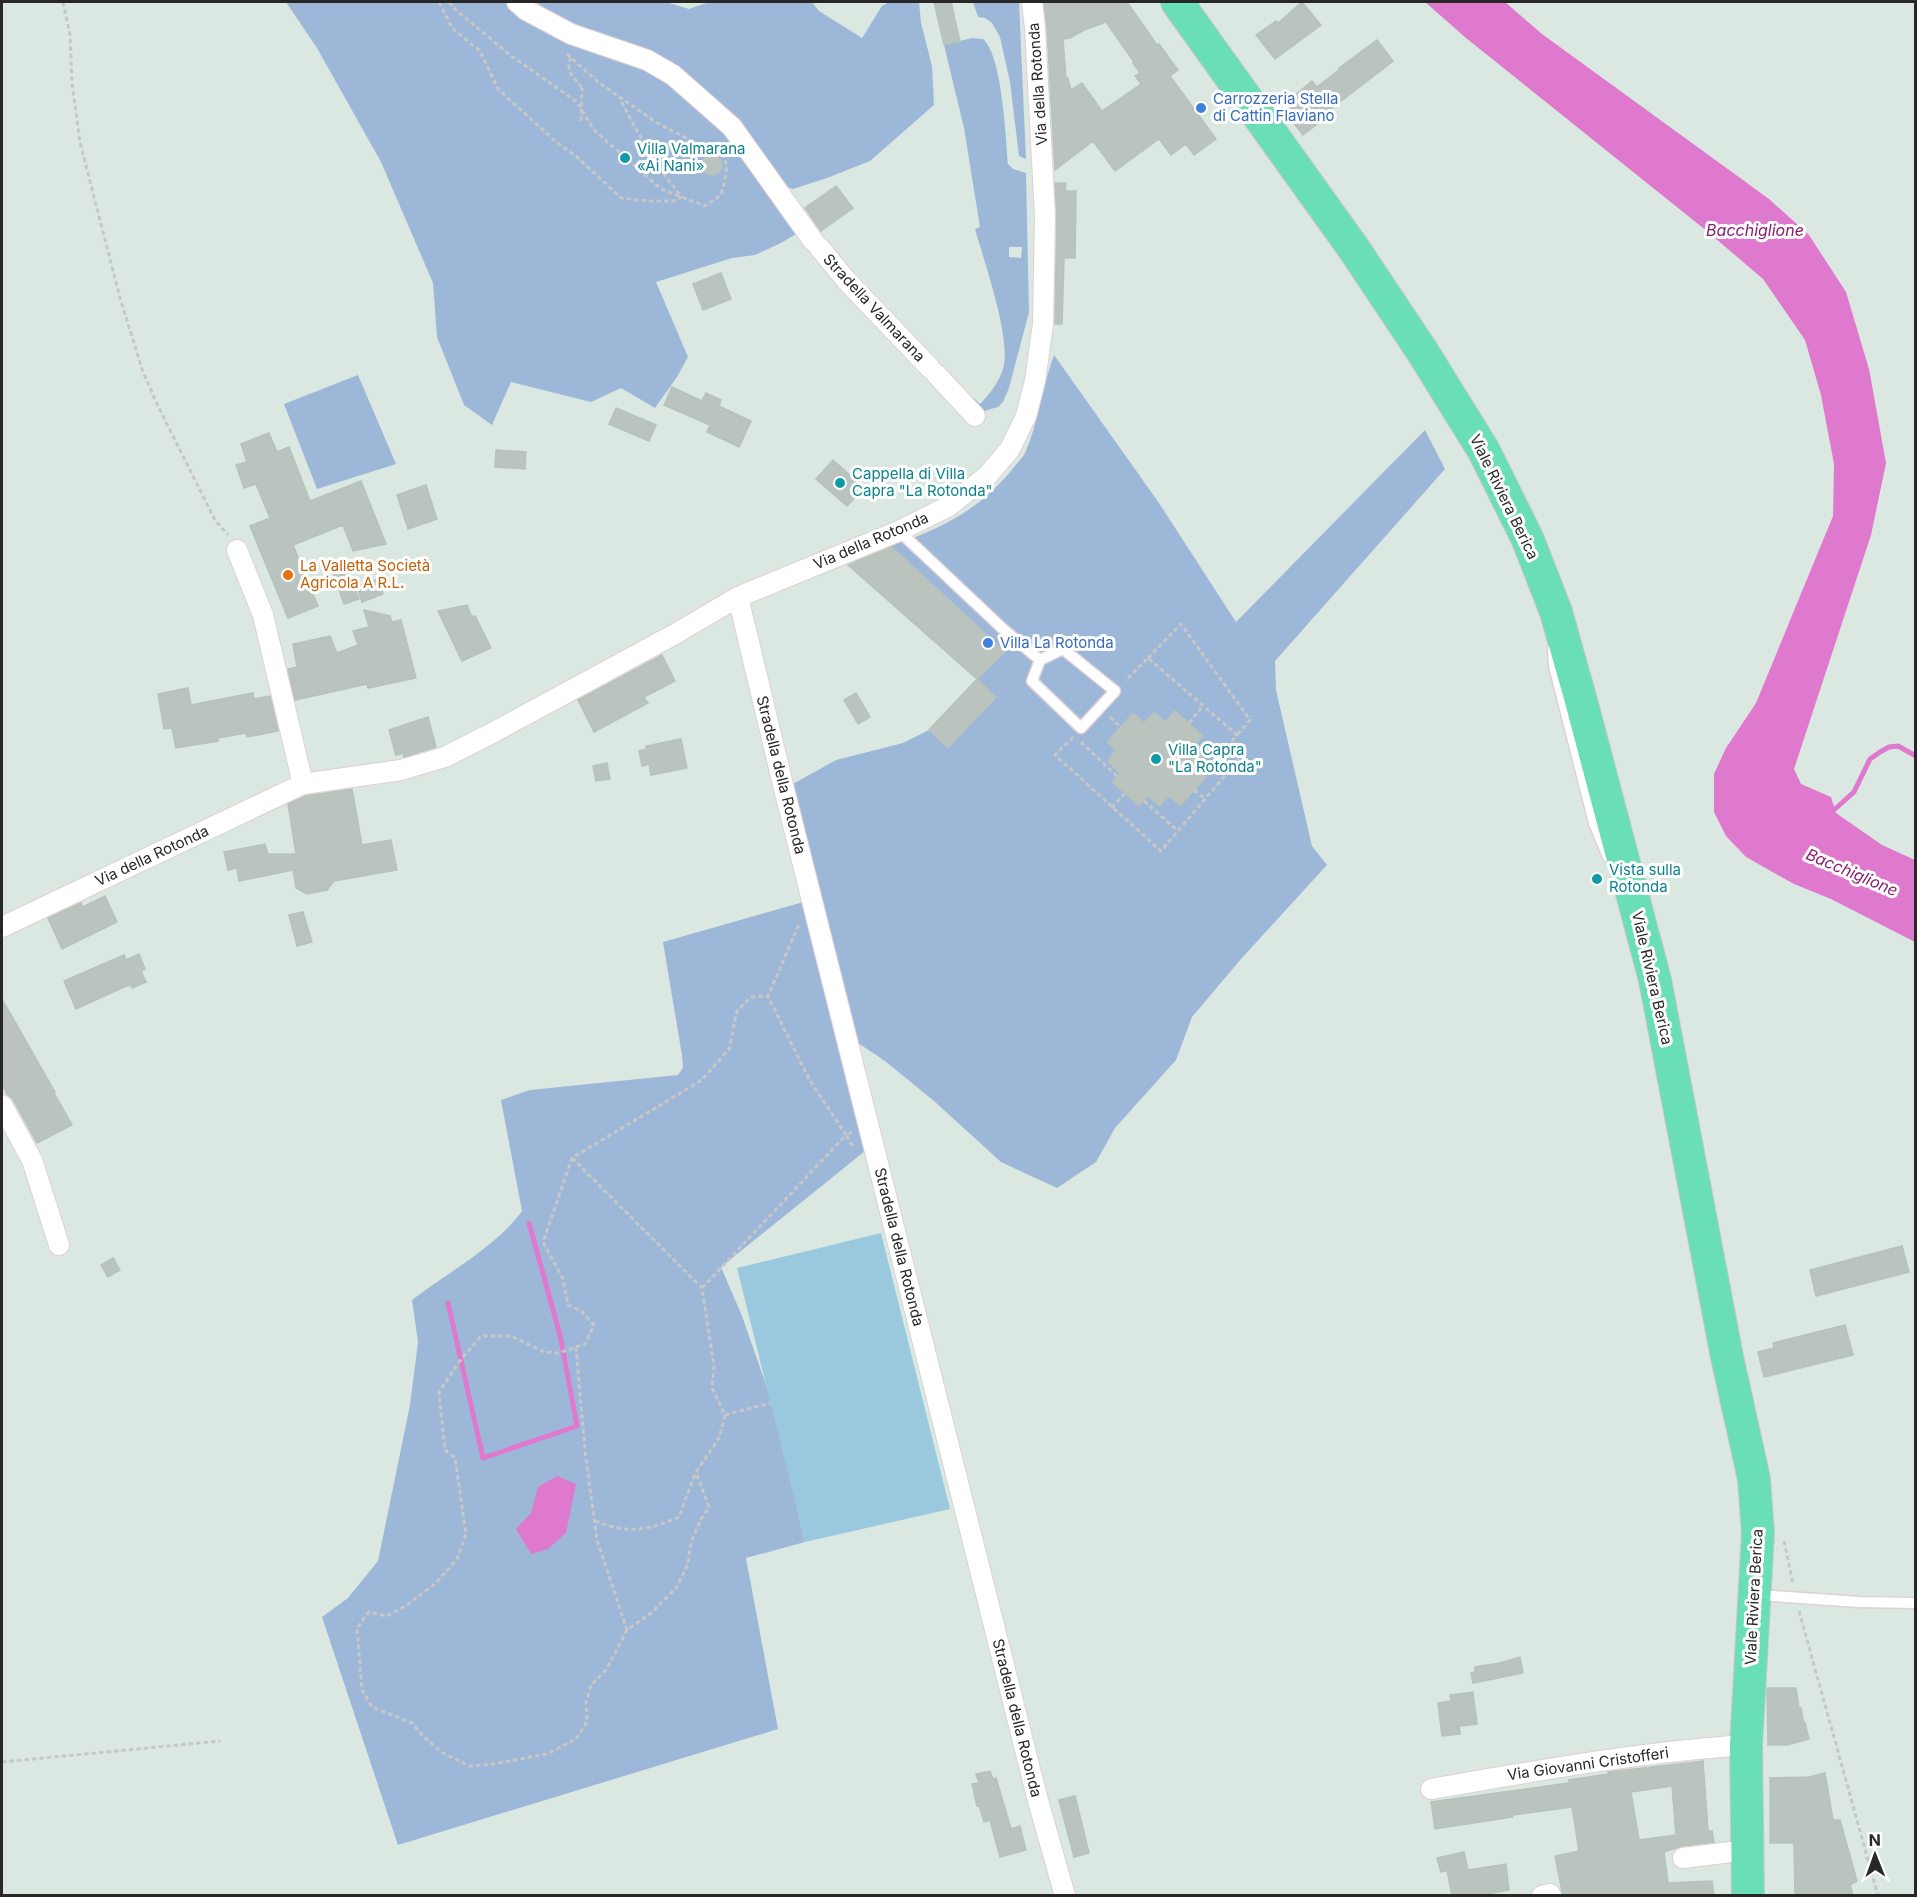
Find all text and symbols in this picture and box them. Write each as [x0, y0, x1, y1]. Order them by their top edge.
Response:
street label: Via della Rotonda [1024, 22, 1051, 146]
place label: Carrozzeria Stella di Cattin Flaviano [1213, 89, 1339, 125]
marker: Carrozzeria Stella di Cattin Flaviano [1194, 101, 1208, 115]
place label: Villa Valmarana «Ai Nani» [637, 139, 745, 175]
marker: Villa Valmarana «Ai Nani» [618, 151, 632, 165]
water label: Bacchiglione [1706, 220, 1804, 240]
street label: Stradella Valmarana [819, 250, 929, 366]
street label: Viale Riviera Berica [1466, 431, 1543, 562]
place label: Cappella di Villa Capra "La Rotonda" [852, 464, 993, 500]
marker: Cappella di Villa Capra "La Rotonda" [833, 476, 847, 490]
street label: Via della Rotonda [810, 508, 931, 573]
place label: La Valletta Società Agricola A R.L. [300, 556, 430, 592]
marker: La Valletta Società Agricola A R.L. [281, 568, 295, 582]
place label: Villa La Rotonda [1000, 633, 1114, 652]
marker: Villa La Rotonda [981, 636, 995, 650]
street label: Stradella della Rotonda [753, 694, 810, 856]
place label: Villa Capra "La Rotonda" [1168, 740, 1262, 776]
marker: Villa Capra "La Rotonda" [1149, 752, 1163, 766]
street label: Via della Rotonda [92, 821, 212, 890]
water label: Bacchiglione [1803, 844, 1901, 900]
place label: Vista sulla Rotonda [1609, 860, 1681, 896]
marker: Vista sulla Rotonda [1590, 872, 1604, 886]
street label: Viale Riviera Berica [1628, 909, 1677, 1047]
street label: Stradella della Rotonda [871, 1166, 928, 1328]
street label: Viale Riviera Berica [1740, 1528, 1767, 1666]
street label: Stradella della Rotonda [989, 1637, 1046, 1799]
street label: Via Giovanni Cristofferi [1506, 1743, 1670, 1784]
north arrow [1845, 1825, 1905, 1885]
text: N [1868, 1830, 1881, 1850]

